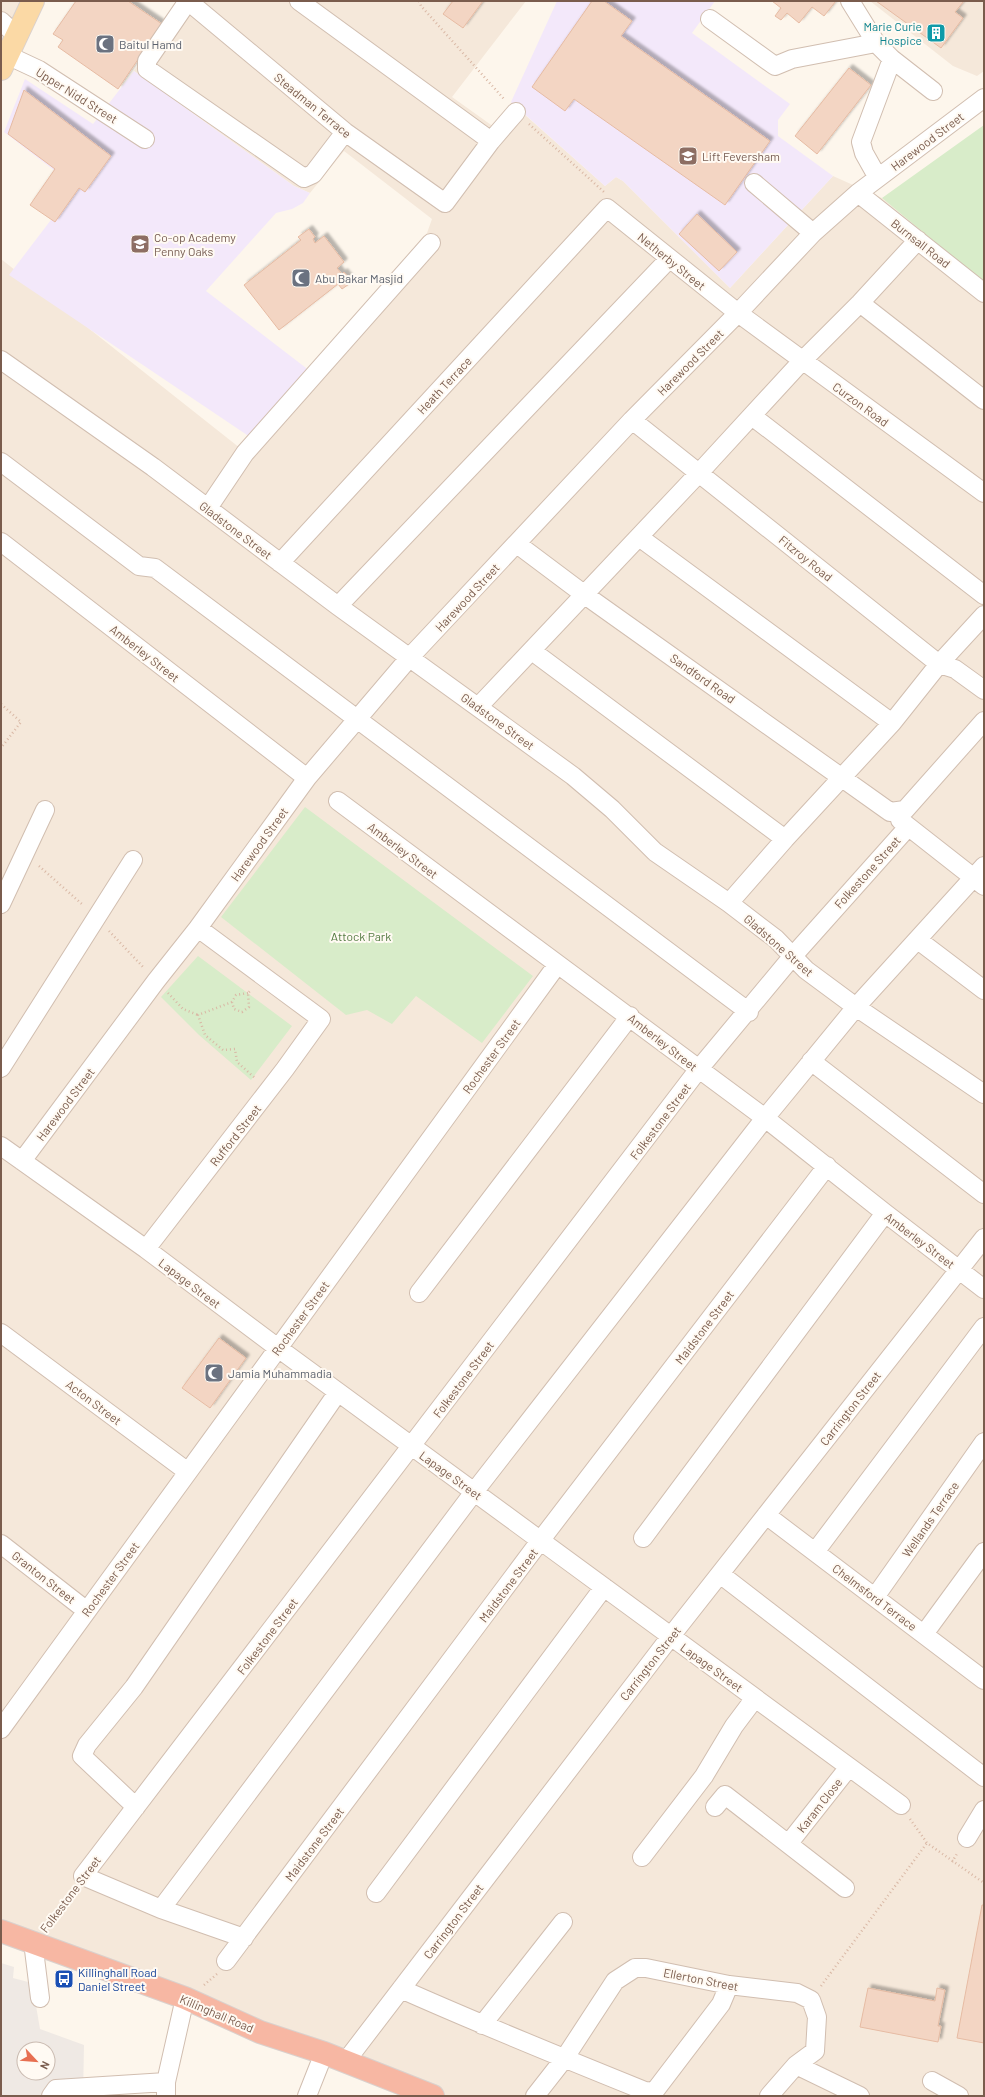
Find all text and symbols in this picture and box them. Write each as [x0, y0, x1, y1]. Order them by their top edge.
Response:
place label: Marie Curie Hospice [864, 19, 922, 47]
building icon: Marie Curie Hospice [925, 22, 947, 44]
mosque icon: Baitul Hamd [94, 33, 116, 55]
place label: Baitul Hamd [119, 37, 182, 51]
street label: Upper Nidd Street [34, 64, 120, 126]
street label: Steadman Terrace [272, 70, 354, 140]
street label: Harewood Street [888, 109, 966, 173]
school or university icon: Lift Feversham [677, 145, 699, 167]
place label: Lift Feversham [702, 149, 780, 163]
street label: Burnsall Road [889, 216, 953, 270]
street label: Netherby Street [635, 229, 709, 293]
place label: Co-op Academy Penny Oaks [154, 230, 236, 258]
school or university icon: Co-op Academy Penny Oaks [129, 233, 151, 255]
mosque icon: Abu Bakar Masjid [290, 267, 312, 289]
place label: Abu Bakar Masjid [315, 271, 403, 285]
street label: Harewood Street [654, 326, 726, 398]
street label: Heath Terrace [414, 353, 474, 417]
street label: Curzon Road [830, 379, 892, 429]
street label: Gladstone Street [197, 498, 275, 562]
street label: Fitzroy Road [776, 532, 836, 584]
street label: Harewood Street [432, 560, 502, 634]
street label: Amberley Street [108, 622, 182, 684]
street label: Sandford Road [668, 650, 738, 706]
street label: Gladstone Street [459, 690, 537, 752]
street label: Harewood Street [228, 804, 290, 884]
street label: Amberley Street [365, 819, 441, 881]
street label: Folkestone Street [831, 833, 903, 911]
street label: Gladstone Street [741, 911, 817, 979]
park label: Attock Park [331, 929, 391, 943]
street label: Amberley Street [626, 1011, 700, 1073]
street label: Rochester Street [459, 1016, 523, 1096]
street label: Harewood Street [33, 1065, 97, 1143]
street label: Folkestone Street [627, 1080, 693, 1162]
street label: Rufford Street [207, 1101, 263, 1169]
street label: Amberley Street [882, 1209, 958, 1271]
street label: Lapage Street [156, 1255, 224, 1311]
street label: Rochester Street [268, 1278, 332, 1358]
street label: Maidstone Street [672, 1287, 736, 1367]
street label: Folkestone Street [430, 1338, 496, 1420]
mosque icon: Jamia Muhammadia [203, 1362, 225, 1384]
place label: Jamia Muhammadia [228, 1366, 332, 1380]
street label: Carrington Street [817, 1368, 883, 1448]
street label: Acton Street [64, 1377, 124, 1427]
street label: Lapage Street [417, 1448, 485, 1502]
street label: Wellands Terrace [899, 1479, 961, 1559]
street label: Rochester Street [78, 1539, 142, 1619]
street label: Maidstone Street [476, 1545, 540, 1625]
street label: Granton Street [9, 1548, 79, 1606]
street label: Chelmsford Terrace [830, 1561, 920, 1633]
street label: Folkestone Street [234, 1595, 300, 1677]
street label: Carrington Street [617, 1623, 683, 1703]
street label: Lapage Street [678, 1640, 746, 1694]
street label: Karam Close [793, 1775, 845, 1835]
street label: Maidstone Street [282, 1804, 346, 1884]
street label: Folkestone Street [37, 1853, 103, 1935]
street label: Carrington Street [420, 1881, 486, 1961]
place label: Killinghall Road Daniel Street [78, 1965, 157, 1993]
street label: Ellerton Street [662, 1965, 740, 1993]
bus stop icon: Killinghall Road Daniel Street [53, 1968, 75, 1990]
street label: Killinghall Road [178, 1991, 256, 2035]
north arrow [16, 2041, 56, 2081]
text: N [38, 2059, 53, 2072]

